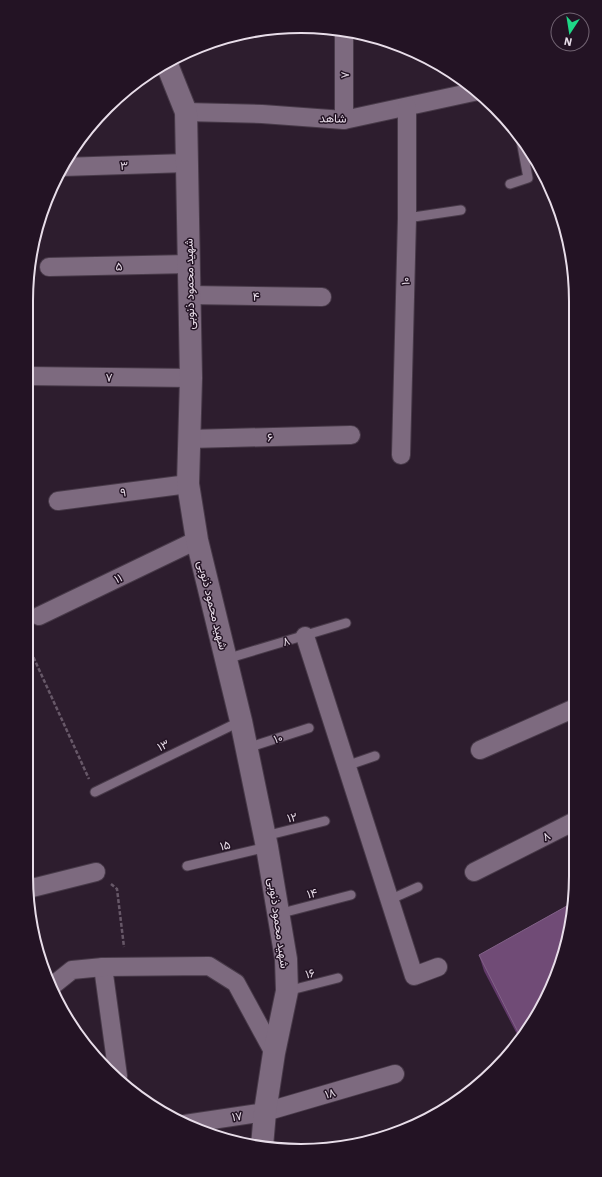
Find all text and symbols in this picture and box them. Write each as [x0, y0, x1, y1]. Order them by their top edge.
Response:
north arrow [550, 12, 590, 52]
text: N [563, 34, 573, 49]
street label: ۷ [337, 71, 352, 79]
street label: شاهد [319, 110, 347, 126]
street label: ۳ [120, 157, 128, 173]
street label: شهید محمود ذنوبی [181, 238, 198, 330]
street label: ۵ [115, 258, 123, 274]
street label: ۱۰ [397, 277, 413, 285]
street label: ۴ [252, 288, 260, 304]
street label: ۷ [105, 369, 113, 385]
street label: ۶ [267, 429, 273, 445]
street label: ۹ [119, 484, 127, 500]
street label: شهید محمود ذنوبی [194, 559, 231, 651]
street label: ۱۱ [112, 570, 124, 586]
street label: ۸ [280, 633, 292, 649]
street label: ۱۰ [272, 730, 284, 746]
street label: ۱۳ [155, 736, 171, 754]
street label: ۱۲ [285, 809, 299, 825]
street label: ۸ [539, 828, 553, 844]
street label: ۱۵ [218, 837, 232, 853]
street label: شهید محمود ذنوبی [264, 877, 293, 969]
street label: ۱۴ [305, 884, 319, 902]
street label: ۱۶ [304, 965, 316, 981]
street label: ۱۸ [323, 1084, 337, 1102]
street label: ۱۷ [231, 1108, 243, 1124]

